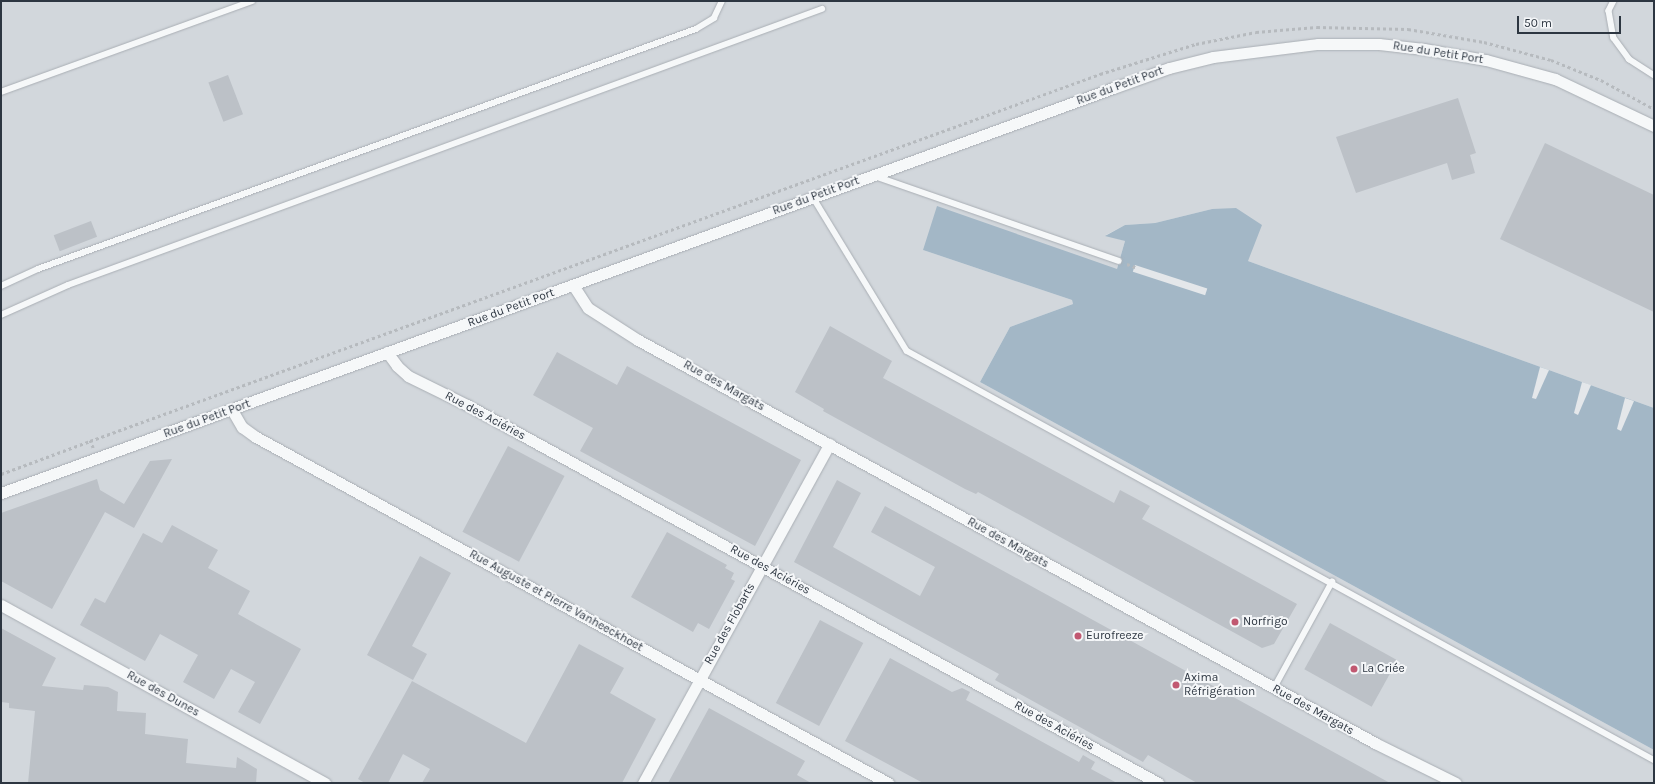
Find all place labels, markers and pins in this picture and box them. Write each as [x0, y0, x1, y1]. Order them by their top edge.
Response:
place label: Norfrigo [1243, 615, 1287, 629]
marker: Norfrigo [1230, 617, 1240, 627]
place label: Eurofreeze [1086, 629, 1144, 643]
marker: Eurofreeze [1073, 631, 1083, 641]
place label: La Criée [1362, 662, 1405, 676]
marker: La Criée [1349, 664, 1359, 674]
place label: Axima Réfrigération [1184, 671, 1255, 699]
marker: Axima Réfrigération [1171, 680, 1181, 690]

